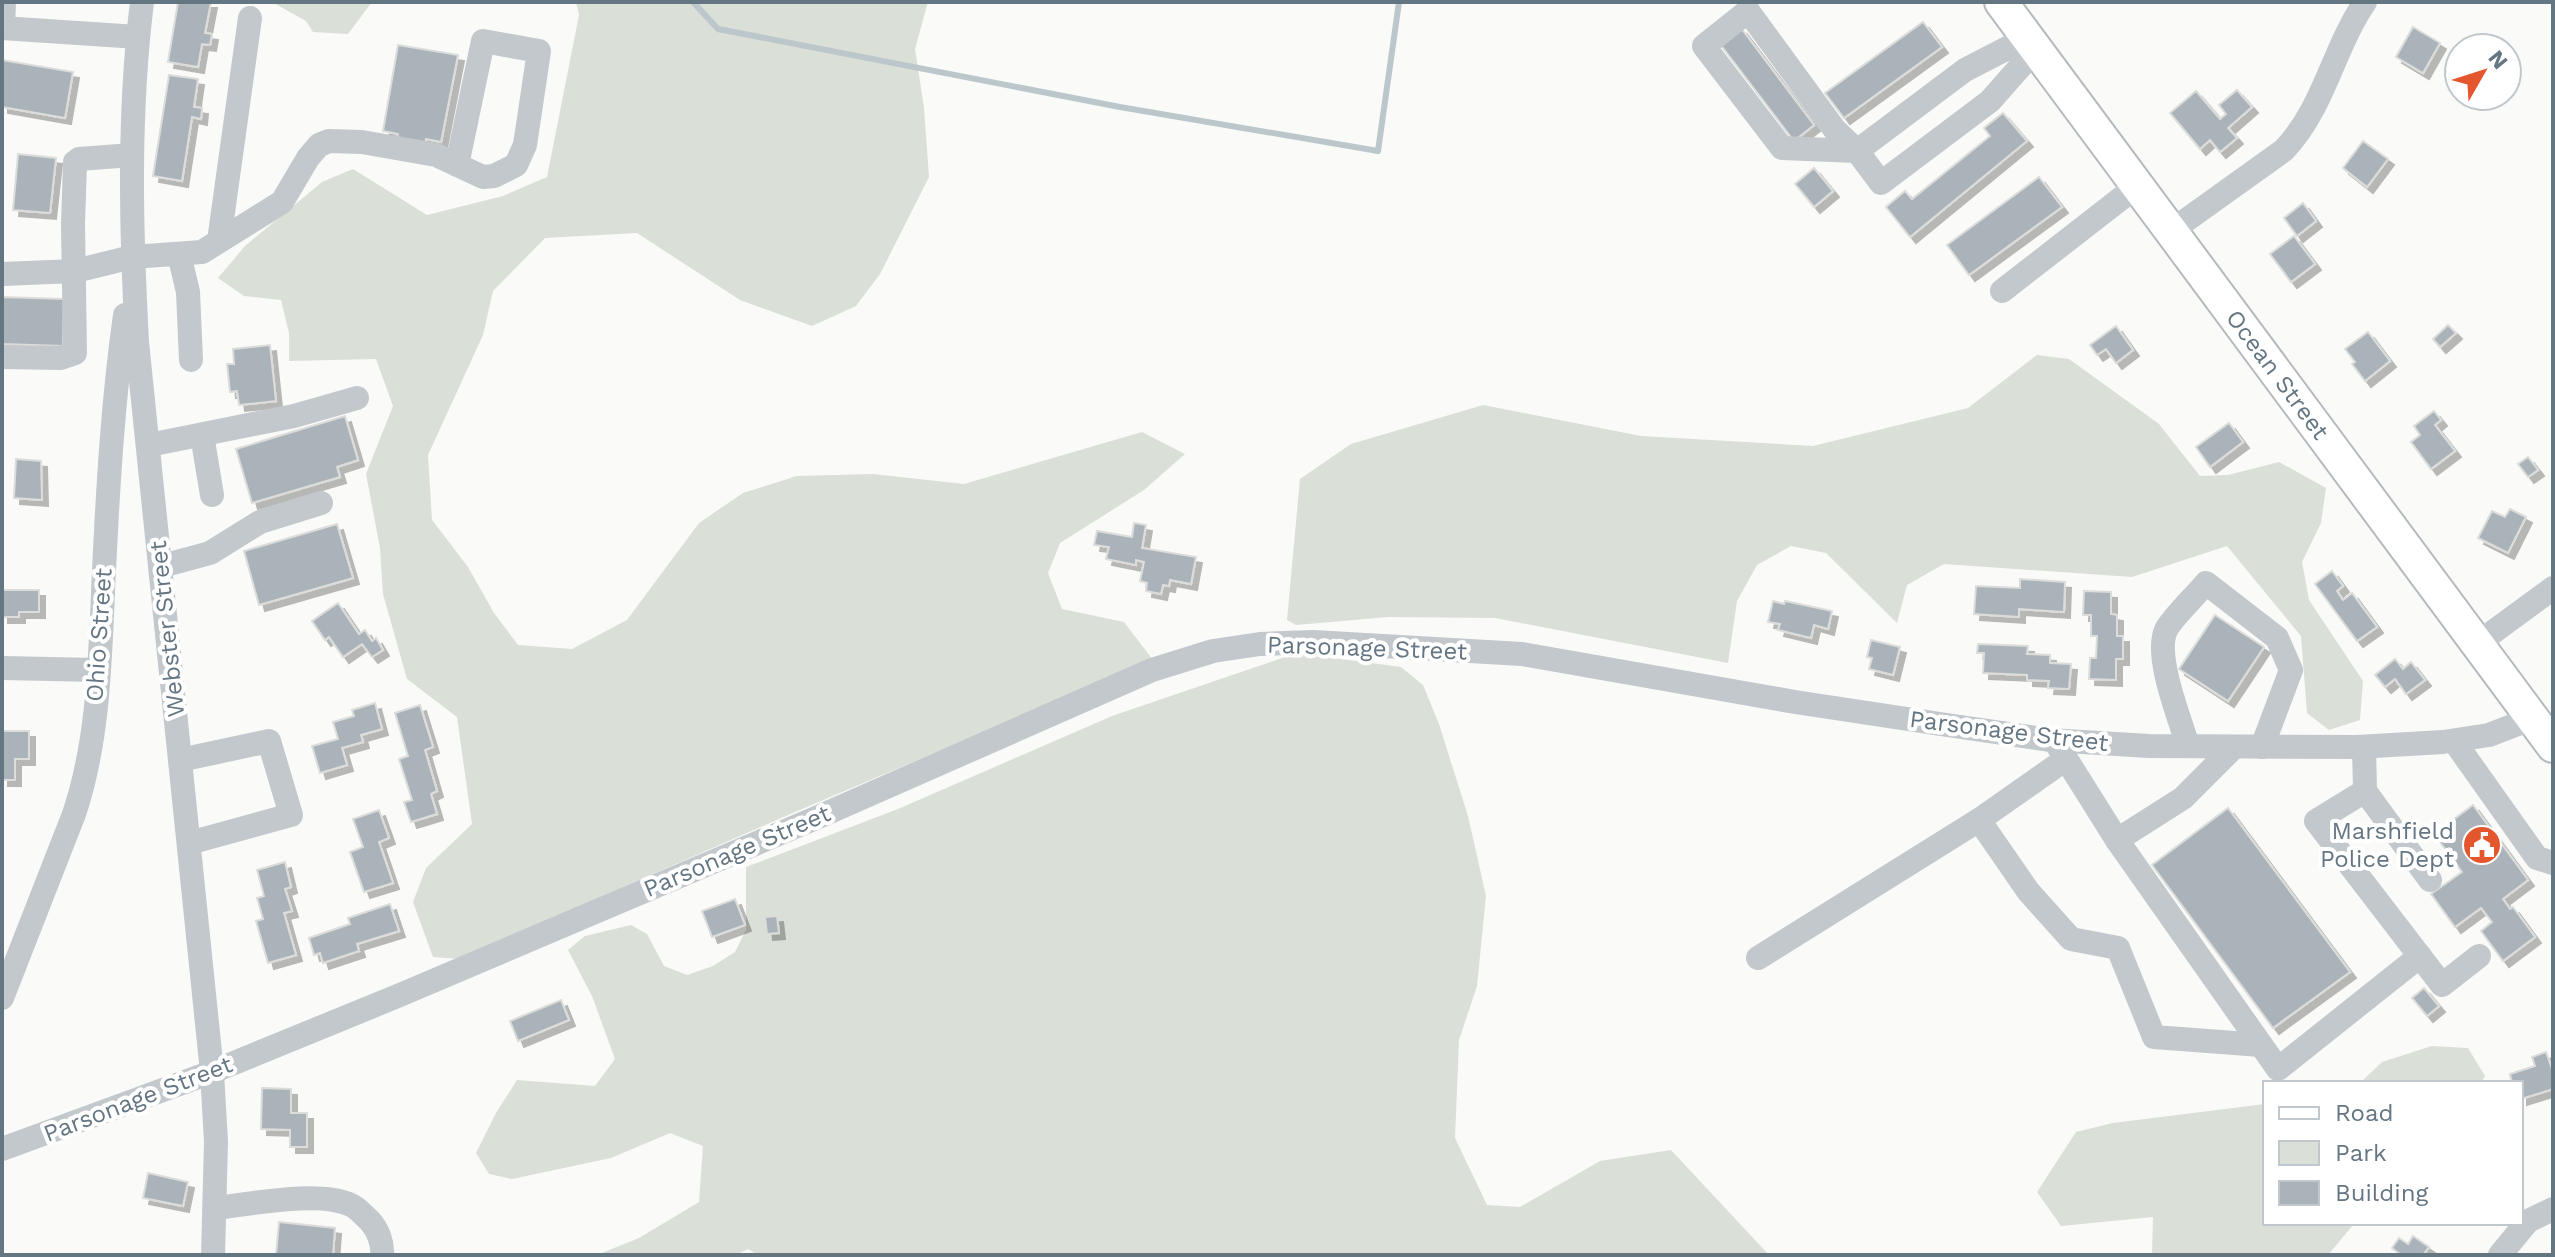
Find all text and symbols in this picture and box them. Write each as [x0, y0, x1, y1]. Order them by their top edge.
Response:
north arrow [2443, 32, 2523, 112]
text: N [2483, 46, 2513, 74]
street label: Ocean Street [2220, 304, 2335, 445]
street label: Webster Street [144, 539, 190, 719]
street label: Ohio Street [80, 567, 118, 703]
street label: Parsonage Street [1267, 631, 1467, 665]
street label: Parsonage Street [1908, 705, 2110, 757]
street label: Parsonage Street [639, 799, 835, 903]
place label: Marshfield Police Dept [2320, 817, 2454, 873]
public building icon: Marshfield Police Dept [2461, 824, 2503, 866]
street label: Parsonage Street [40, 1050, 236, 1148]
legend [2263, 1081, 2523, 1225]
text: Road [2335, 1099, 2394, 1127]
text: Park [2335, 1139, 2387, 1167]
text: Building [2335, 1179, 2428, 1207]

